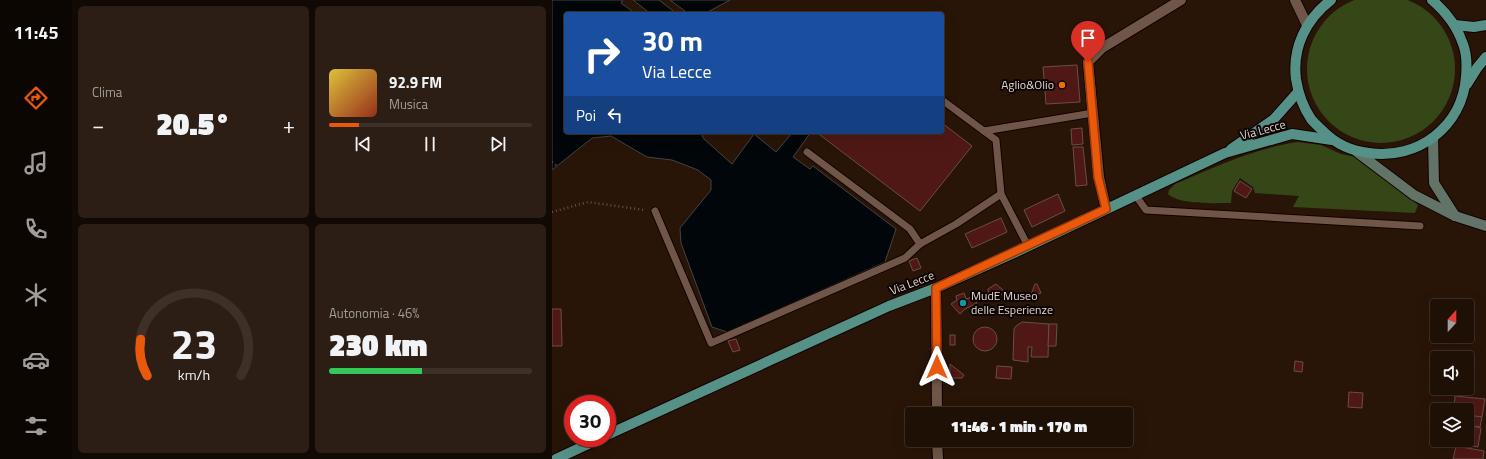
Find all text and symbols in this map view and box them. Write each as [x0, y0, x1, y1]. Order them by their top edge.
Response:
text: 11:45 [14, 19, 58, 46]
text: 30 m [642, 19, 703, 62]
pin [1071, 21, 1105, 62]
icon: arrive [1077, 27, 1099, 49]
icon: right [576, 28, 628, 80]
text: Via Lecce [642, 58, 712, 85]
text: 92.9 FM [389, 71, 442, 94]
place label: Aglio&Olio [1001, 75, 1054, 94]
marker: Aglio&Olio [1057, 80, 1067, 90]
text: Clima [92, 82, 122, 102]
icon: directions [22, 84, 50, 112]
text: Musica [389, 94, 428, 114]
text: 20.5° [156, 101, 231, 147]
text: Poi [576, 104, 596, 127]
icon: left [604, 104, 626, 126]
text: − [92, 108, 104, 142]
text: + [283, 108, 295, 142]
street label: Via Lecce [1238, 114, 1288, 145]
icon: previous [352, 133, 374, 155]
icon: pause [419, 133, 441, 155]
icon: next [487, 133, 509, 155]
icon: music [22, 149, 50, 177]
icon: phone [22, 215, 50, 243]
street label: Via Lecce [887, 265, 937, 300]
icon: climate [22, 281, 50, 309]
place label: MudE Museo delle Esperienze [971, 286, 1053, 319]
marker: MudE Museo delle Esperienze [958, 298, 968, 308]
north arrow [1430, 299, 1474, 343]
map controls [1430, 299, 1474, 447]
text: Autonomia · 46% [329, 303, 420, 323]
text: 23 [170, 312, 217, 375]
text: 230 km [329, 322, 427, 368]
icon: car [22, 346, 50, 374]
position arrow [916, 346, 958, 388]
button: sound [1430, 351, 1474, 395]
text: km/h [177, 364, 210, 386]
speed limit sign: 30 [564, 395, 616, 447]
button: layers [1430, 403, 1474, 447]
icon: filters [22, 412, 50, 440]
text: 11:46 · 1 min · 170 m [951, 415, 1087, 438]

